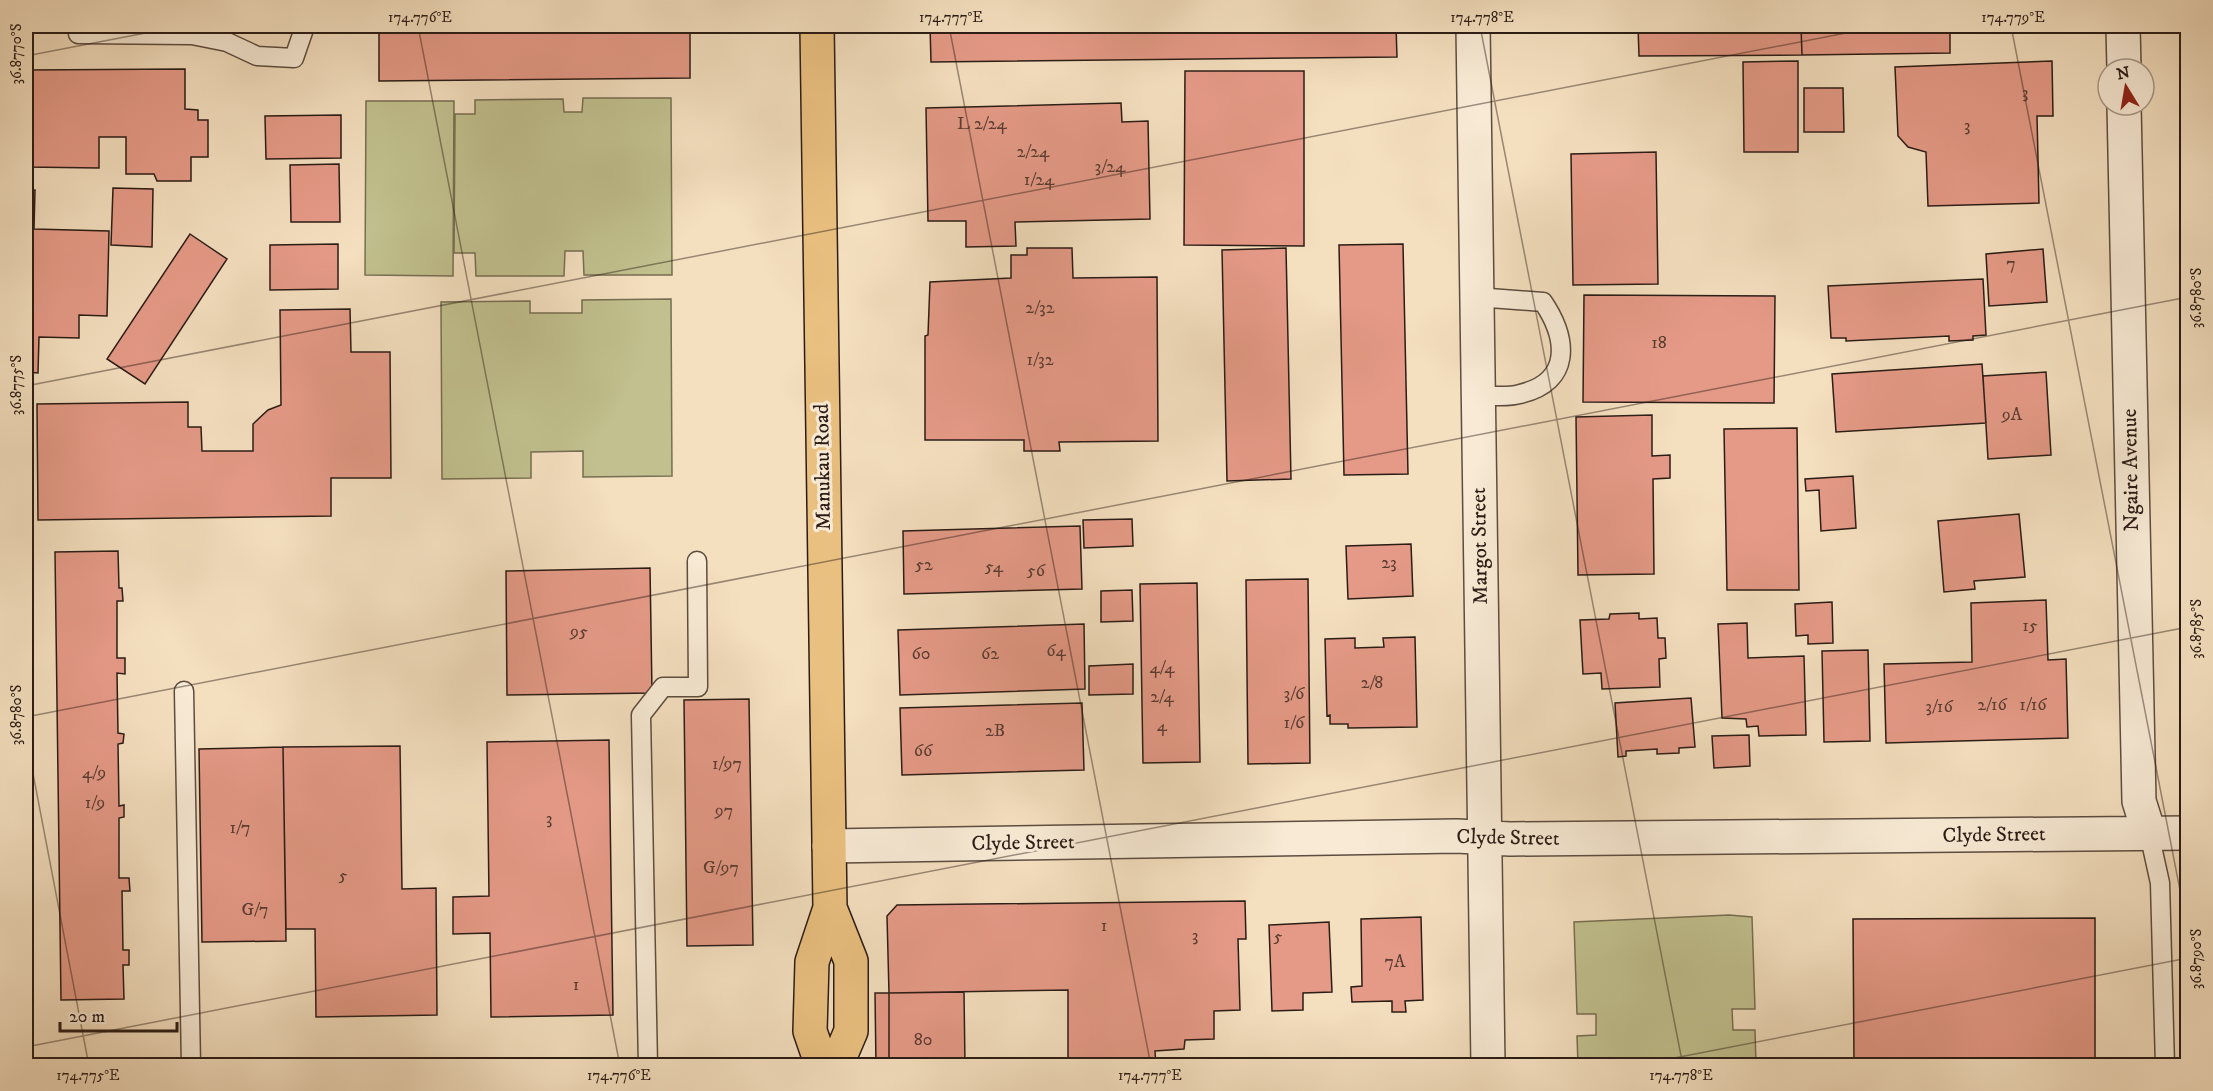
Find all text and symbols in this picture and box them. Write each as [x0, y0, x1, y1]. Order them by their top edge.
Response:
text: 174.776°E [388, 8, 452, 27]
text: 174.777°E [919, 8, 983, 27]
text: 174.778°E [1450, 8, 1514, 27]
text: 174.779°E [1981, 8, 2045, 27]
text: 36.8770°S [7, 23, 26, 85]
north arrow [2096, 57, 2156, 117]
text: N [2115, 62, 2132, 84]
house number: 3 [2022, 82, 2028, 104]
house number: L 2/24 [957, 113, 1008, 135]
house number: 3 [1964, 115, 1970, 137]
house number: 2/24 [1017, 141, 1050, 163]
house number: 3/24 [1095, 156, 1126, 178]
house number: 1/24 [1024, 169, 1055, 191]
house number: 7 [2006, 253, 2016, 275]
text: 36.8780°S [2187, 268, 2206, 328]
house number: 2/32 [1025, 297, 1055, 319]
house number: 18 [1651, 332, 1667, 354]
house number: 1/32 [1026, 349, 1054, 371]
text: 36.8775°S [7, 355, 26, 415]
street label: Manukau Road [809, 403, 837, 531]
house number: 9A [2001, 404, 2023, 426]
street label: Ngaire Avenue [2117, 408, 2145, 532]
street label: Margot Street [1466, 487, 1494, 605]
house number: 23 [1381, 552, 1397, 574]
house number: 52 [915, 554, 933, 576]
house number: 54 [985, 556, 1004, 578]
house number: 56 [1027, 560, 1046, 582]
text: 36.8785°S [2187, 599, 2206, 659]
house number: 15 [2022, 615, 2038, 637]
house number: 95 [569, 621, 588, 643]
house number: 64 [1046, 640, 1067, 662]
house number: 60 [911, 643, 931, 665]
house number: 62 [981, 643, 999, 665]
house number: 4/4 [1149, 657, 1175, 679]
house number: 2/8 [1361, 672, 1383, 694]
house number: 3/6 [1284, 683, 1305, 705]
text: 36.8780°S [7, 685, 26, 745]
house number: 2/4 [1150, 686, 1174, 708]
house number: 2/16 [1977, 694, 2007, 716]
house number: 1/16 [2019, 694, 2047, 716]
house number: 3/16 [1925, 696, 1953, 718]
house number: 1/6 [1284, 712, 1305, 734]
house number: 4 [1157, 715, 1168, 737]
house number: 2B [985, 720, 1005, 742]
house number: 66 [914, 740, 933, 762]
house number: 1/97 [712, 753, 742, 775]
house number: 4/9 [82, 762, 106, 784]
house number: 1/9 [85, 792, 105, 814]
house number: 97 [714, 800, 733, 822]
house number: 3 [546, 808, 552, 830]
house number: 1/7 [230, 817, 251, 839]
street label: Clyde Street [1942, 821, 2046, 849]
street label: Clyde Street [1456, 824, 1560, 852]
street label: Clyde Street [971, 829, 1075, 857]
house number: G/97 [703, 857, 739, 879]
house number: 5 [339, 865, 348, 887]
house number: G/7 [242, 899, 268, 921]
house number: 1 [1101, 915, 1107, 937]
house number: 3 [1192, 925, 1198, 947]
house number: 5 [1274, 926, 1283, 948]
text: 36.8790°S [2187, 929, 2206, 989]
house number: 7A [1385, 951, 1406, 973]
house number: 1 [573, 974, 579, 996]
scale bar [60, 995, 177, 1033]
text: 20 m [69, 1006, 105, 1028]
house number: 80 [914, 1029, 932, 1051]
text: 174.775°E [56, 1066, 120, 1085]
text: 174.776°E [587, 1066, 651, 1085]
text: 174.777°E [1118, 1066, 1182, 1085]
text: 174.778°E [1649, 1066, 1713, 1085]

